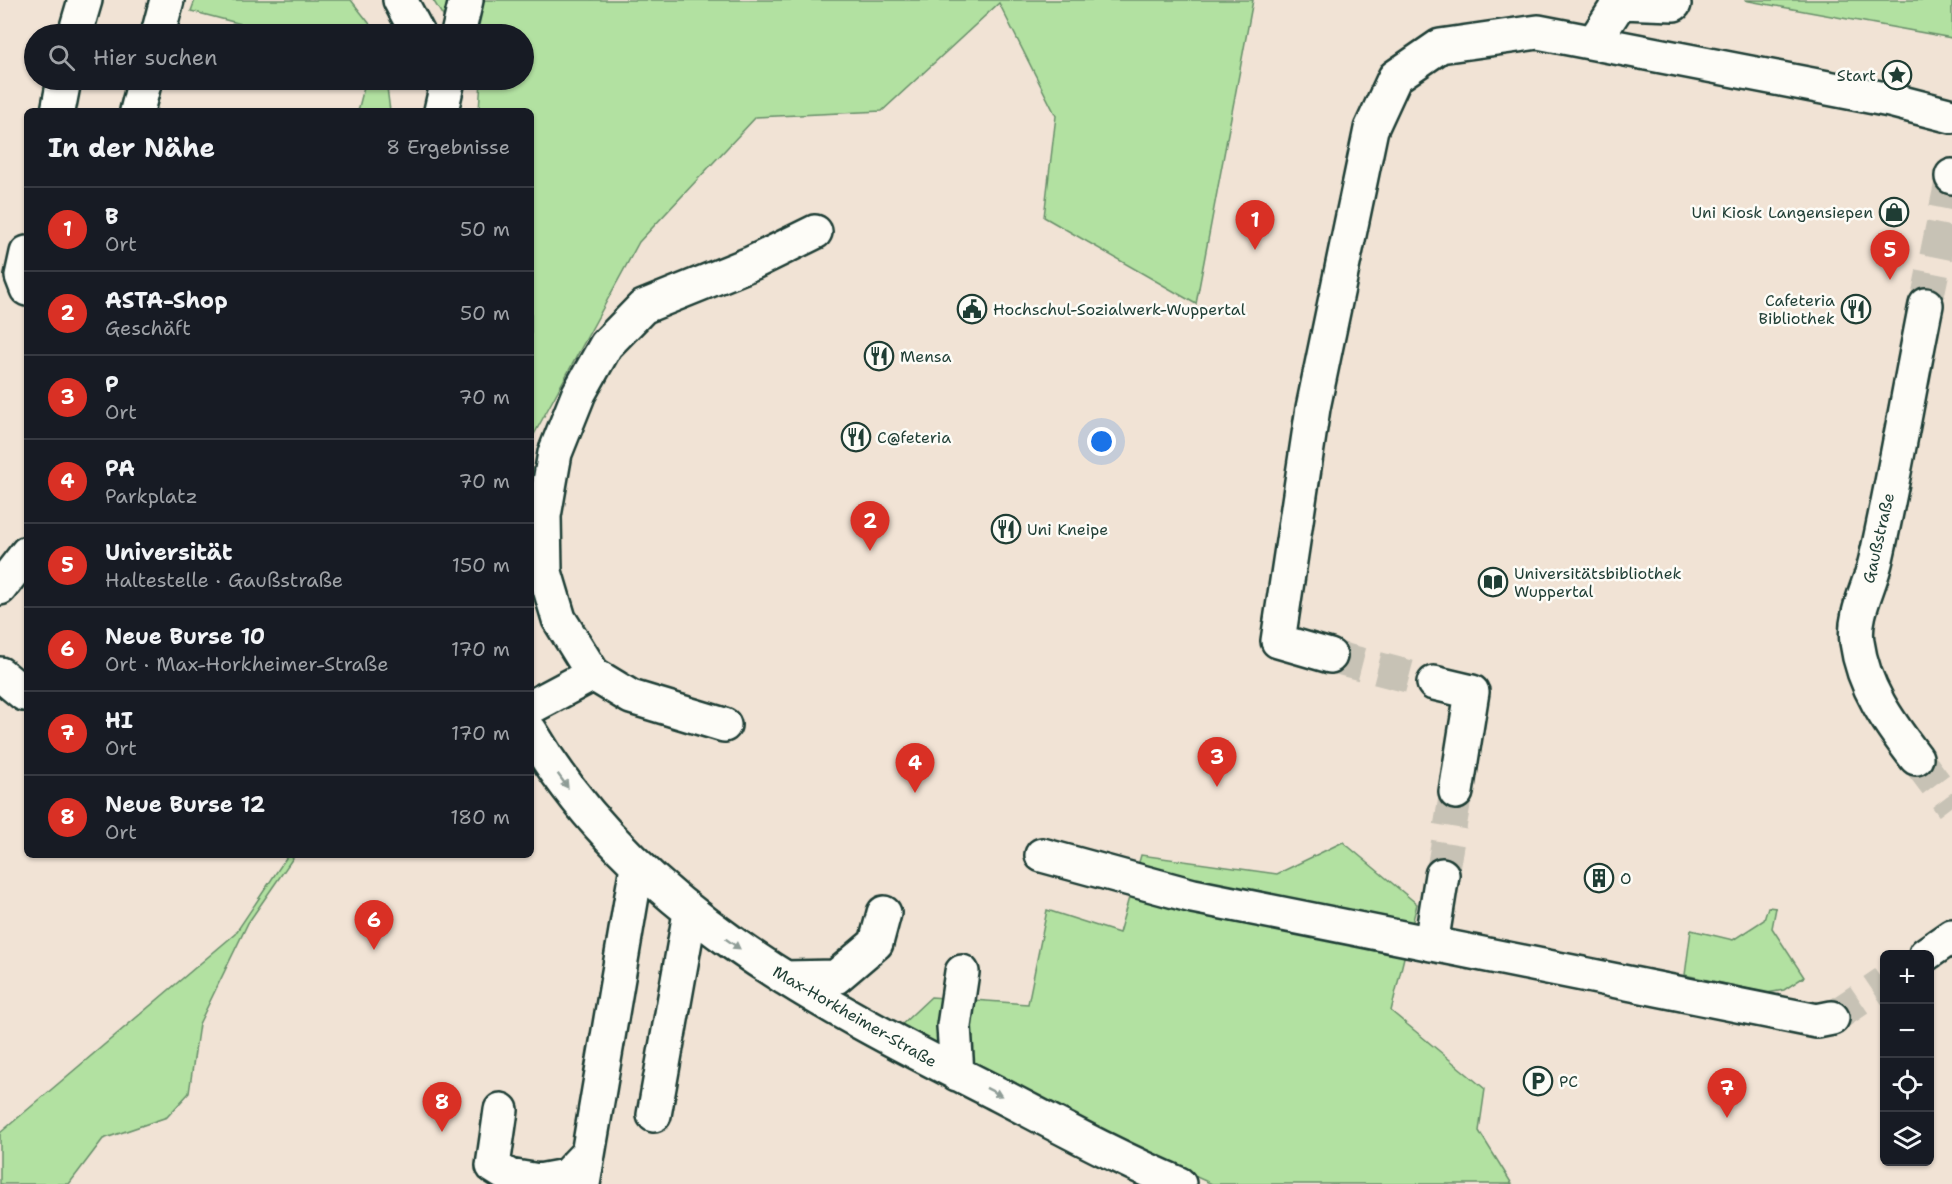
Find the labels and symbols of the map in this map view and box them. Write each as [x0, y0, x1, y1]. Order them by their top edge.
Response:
place icon: Start [1881, 59, 1913, 91]
place label: Start [1837, 65, 1876, 86]
shop icon: Uni Kiosk Langensiepen [1878, 196, 1910, 228]
pin: 1 [1236, 200, 1274, 250]
place label: Uni Kiosk Langensiepen [1692, 202, 1873, 223]
pin: 5 [1870, 230, 1910, 280]
place label: Cafeteria Bibliothek [1759, 290, 1835, 329]
public building icon: Hochschul-Sozialwerk-Wuppertal [956, 293, 988, 325]
restaurant icon: Cafeteria Bibliothek [1840, 293, 1872, 325]
place label: Hochschul-Sozialwerk-Wuppertal [993, 299, 1246, 320]
restaurant icon: Mensa [863, 340, 895, 372]
place label: Mensa [900, 346, 952, 367]
restaurant icon: C@feteria [840, 421, 872, 453]
place label: C@feteria [877, 427, 951, 448]
your location [1087, 427, 1116, 456]
street label: Gaußstraße [1858, 491, 1899, 585]
pin: 2 [850, 502, 890, 551]
restaurant icon: Uni Kneipe [990, 513, 1022, 545]
place label: Uni Kneipe [1027, 519, 1108, 540]
place label: Universitätsbibliothek Wuppertal [1514, 563, 1682, 602]
library icon: Universitätsbibliothek Wuppertal [1477, 566, 1509, 598]
pin: 3 [1198, 738, 1236, 787]
pin: 4 [896, 744, 934, 793]
one-way arrow [557, 772, 569, 788]
building icon: O [1583, 862, 1615, 894]
place label: O [1620, 868, 1632, 889]
pin: 6 [354, 900, 394, 950]
one-way arrow [725, 938, 741, 950]
street label: Max-Horkheimer-Straße [769, 961, 940, 1072]
parking icon: PC [1522, 1065, 1554, 1097]
pin: 7 [1708, 1068, 1746, 1118]
place label: PC [1559, 1071, 1578, 1092]
pin: 8 [422, 1082, 462, 1132]
one-way arrow [985, 1087, 1002, 1097]

